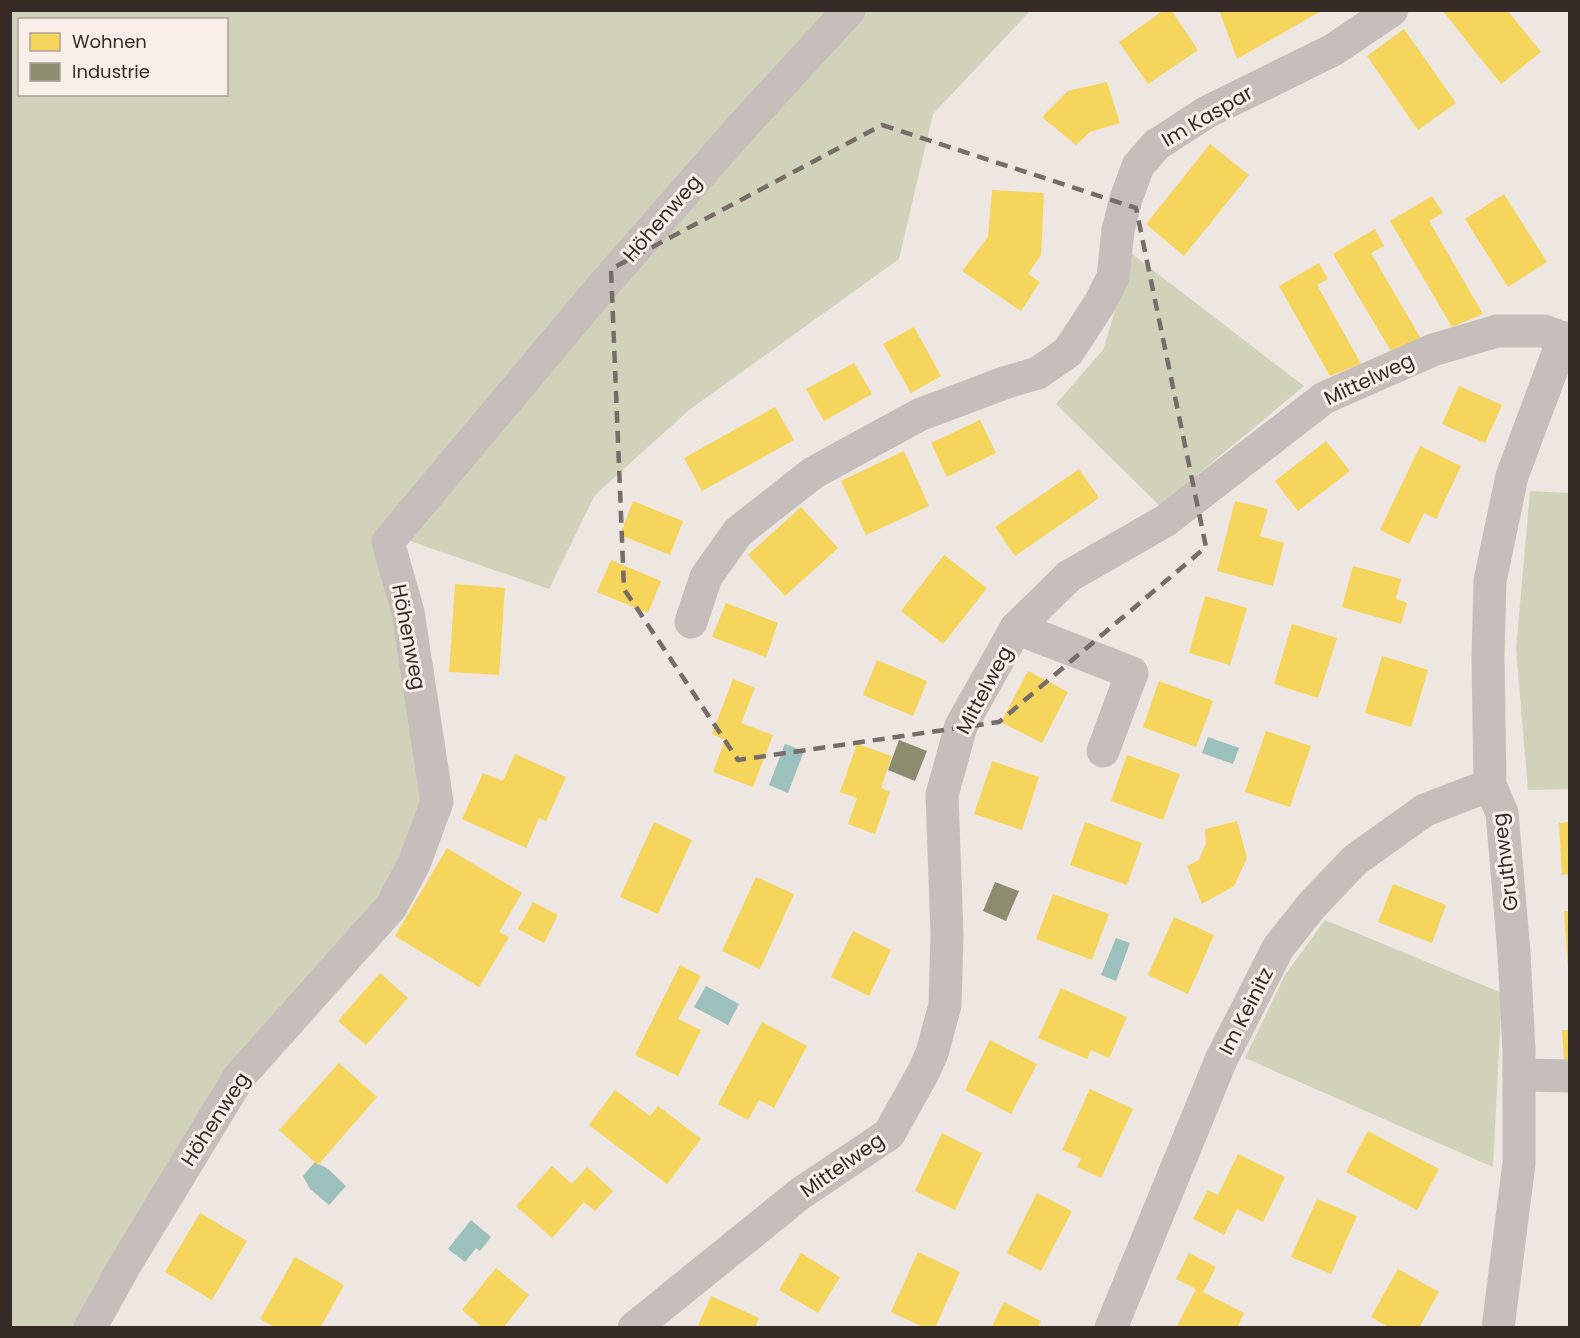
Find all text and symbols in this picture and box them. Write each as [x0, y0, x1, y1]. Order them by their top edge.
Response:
legend [18, 18, 228, 96]
text: Wohnen [72, 29, 147, 54]
text: Industrie [72, 59, 150, 84]
street label: Im Kaspar [1156, 79, 1258, 153]
street label: Höhenweg [616, 168, 708, 268]
street label: Mittelweg [1319, 346, 1419, 412]
street label: Höhenweg [385, 582, 433, 692]
street label: Mittelweg [949, 641, 1019, 739]
street label: Gruthweg [1485, 812, 1525, 912]
street label: Im Keinitz [1212, 963, 1280, 1059]
street label: Höhenweg [174, 1067, 256, 1171]
street label: Mittelweg [795, 1126, 889, 1204]

